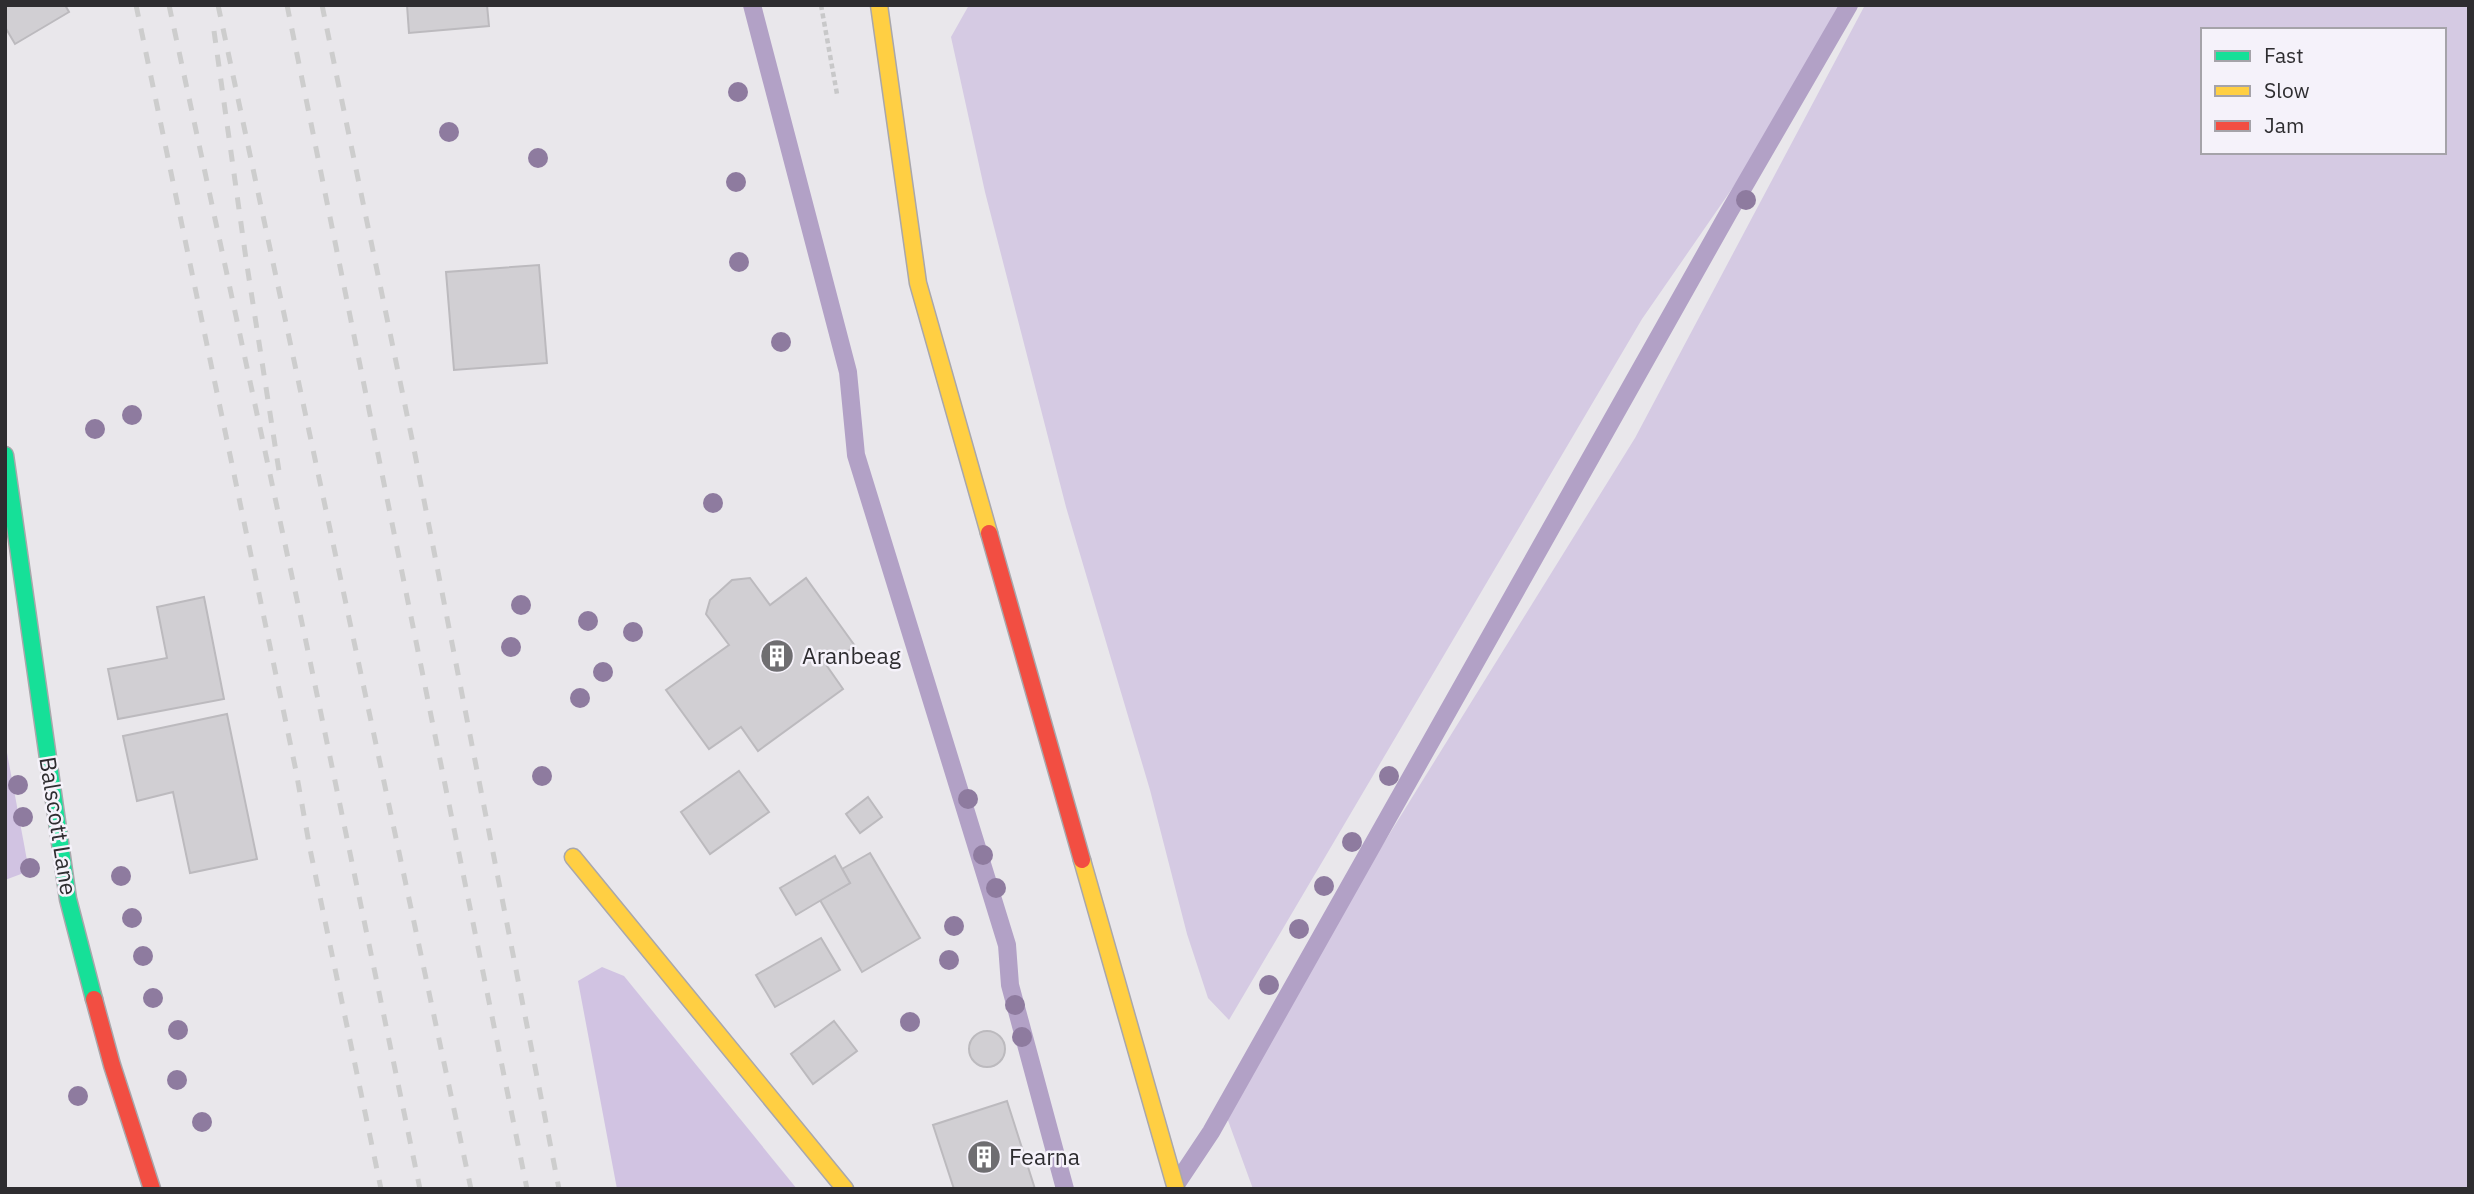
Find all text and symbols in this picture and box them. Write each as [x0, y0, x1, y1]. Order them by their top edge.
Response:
legend [2201, 28, 2446, 154]
text: Fast [2264, 41, 2304, 69]
text: Slow [2264, 76, 2310, 104]
text: Jam [2264, 111, 2304, 139]
building icon: Aranbeag [758, 637, 796, 675]
place label: Aranbeag [802, 640, 901, 670]
street label: Balscott Lane [33, 754, 85, 897]
building icon: Fearna [965, 1138, 1003, 1176]
place label: Fearna [1009, 1141, 1080, 1171]

